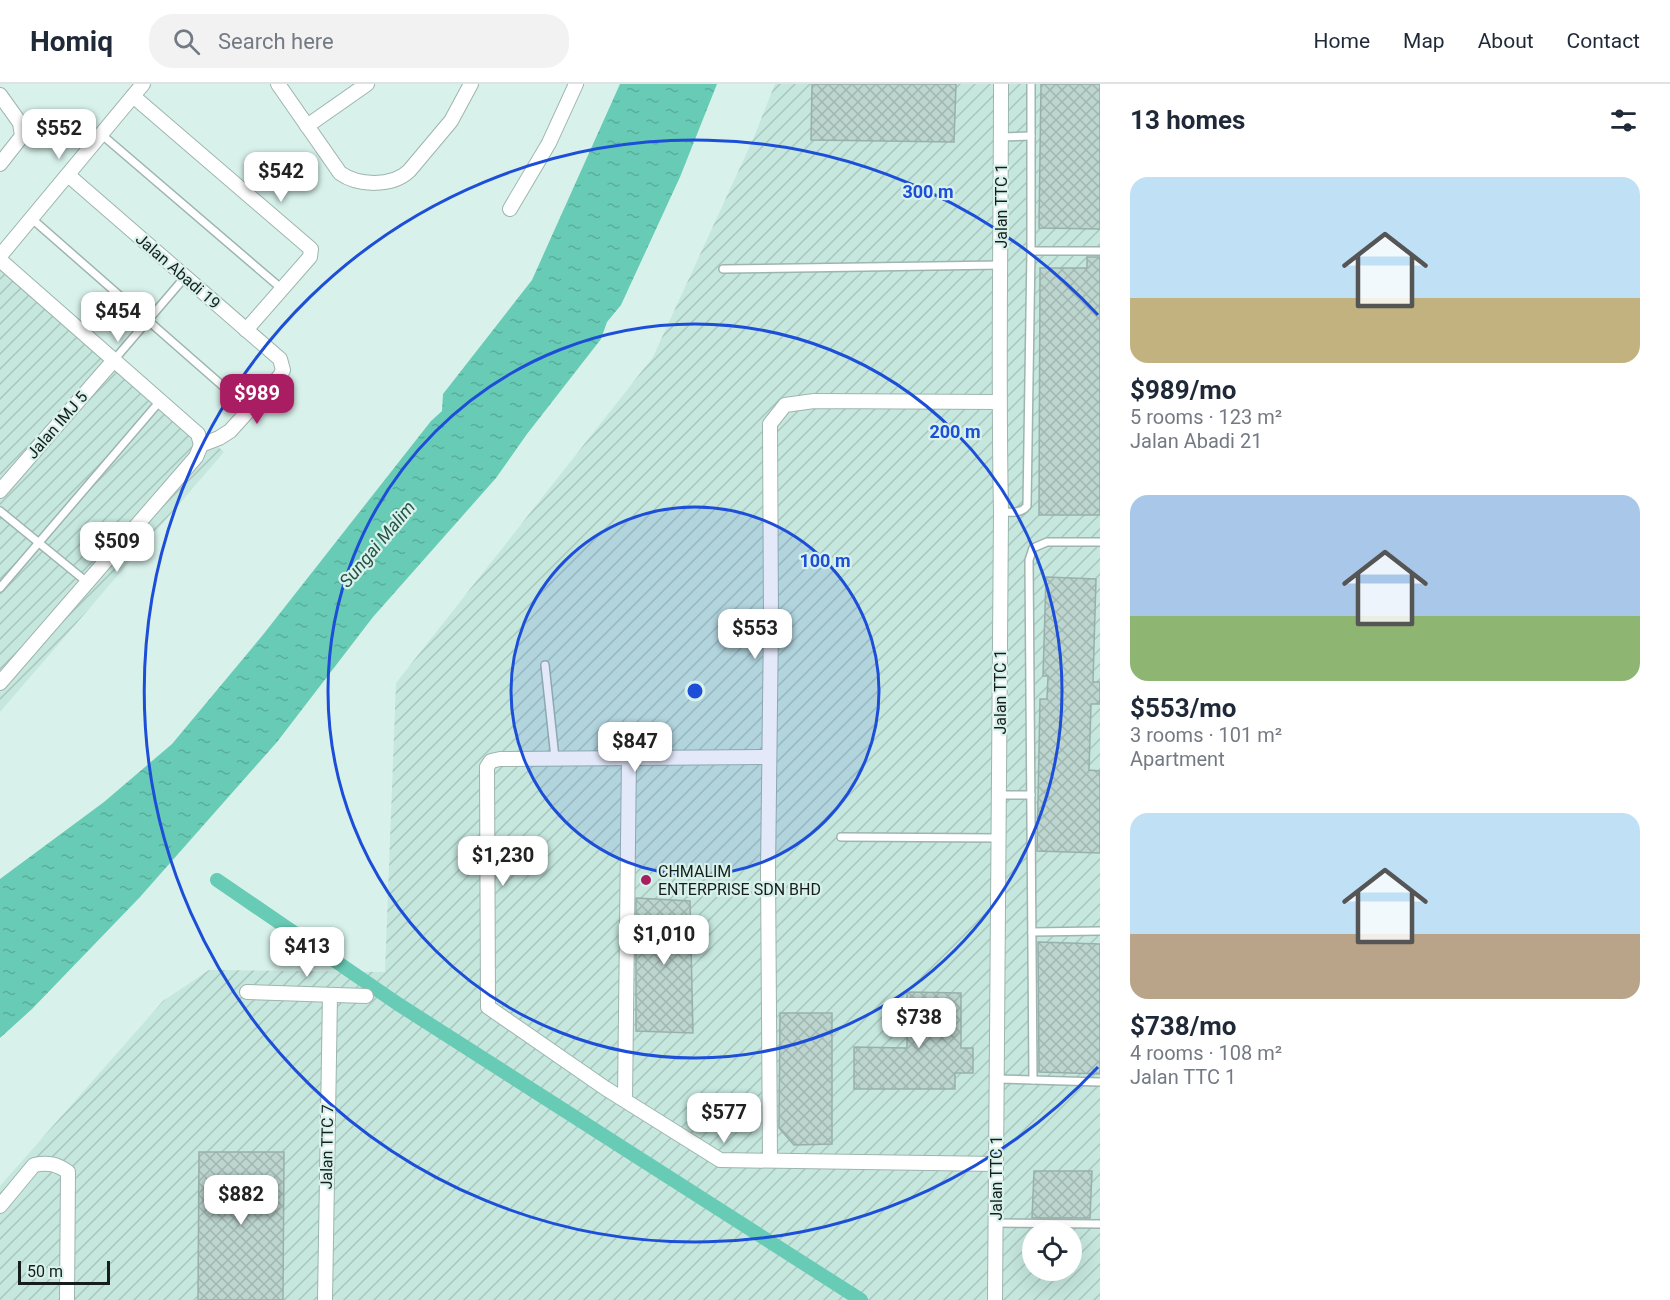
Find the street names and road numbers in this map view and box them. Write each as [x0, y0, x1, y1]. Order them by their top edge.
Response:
street label: Jalan TTC 1 [992, 164, 1011, 249]
street label: Jalan Abadi 19 [132, 229, 224, 313]
street label: Jalan IMJ 5 [23, 387, 91, 463]
street label: Jalan TTC 1 [991, 650, 1010, 735]
street label: Jalan TTC 7 [317, 1104, 337, 1190]
street label: Jalan TTC 1 [987, 1136, 1006, 1221]

